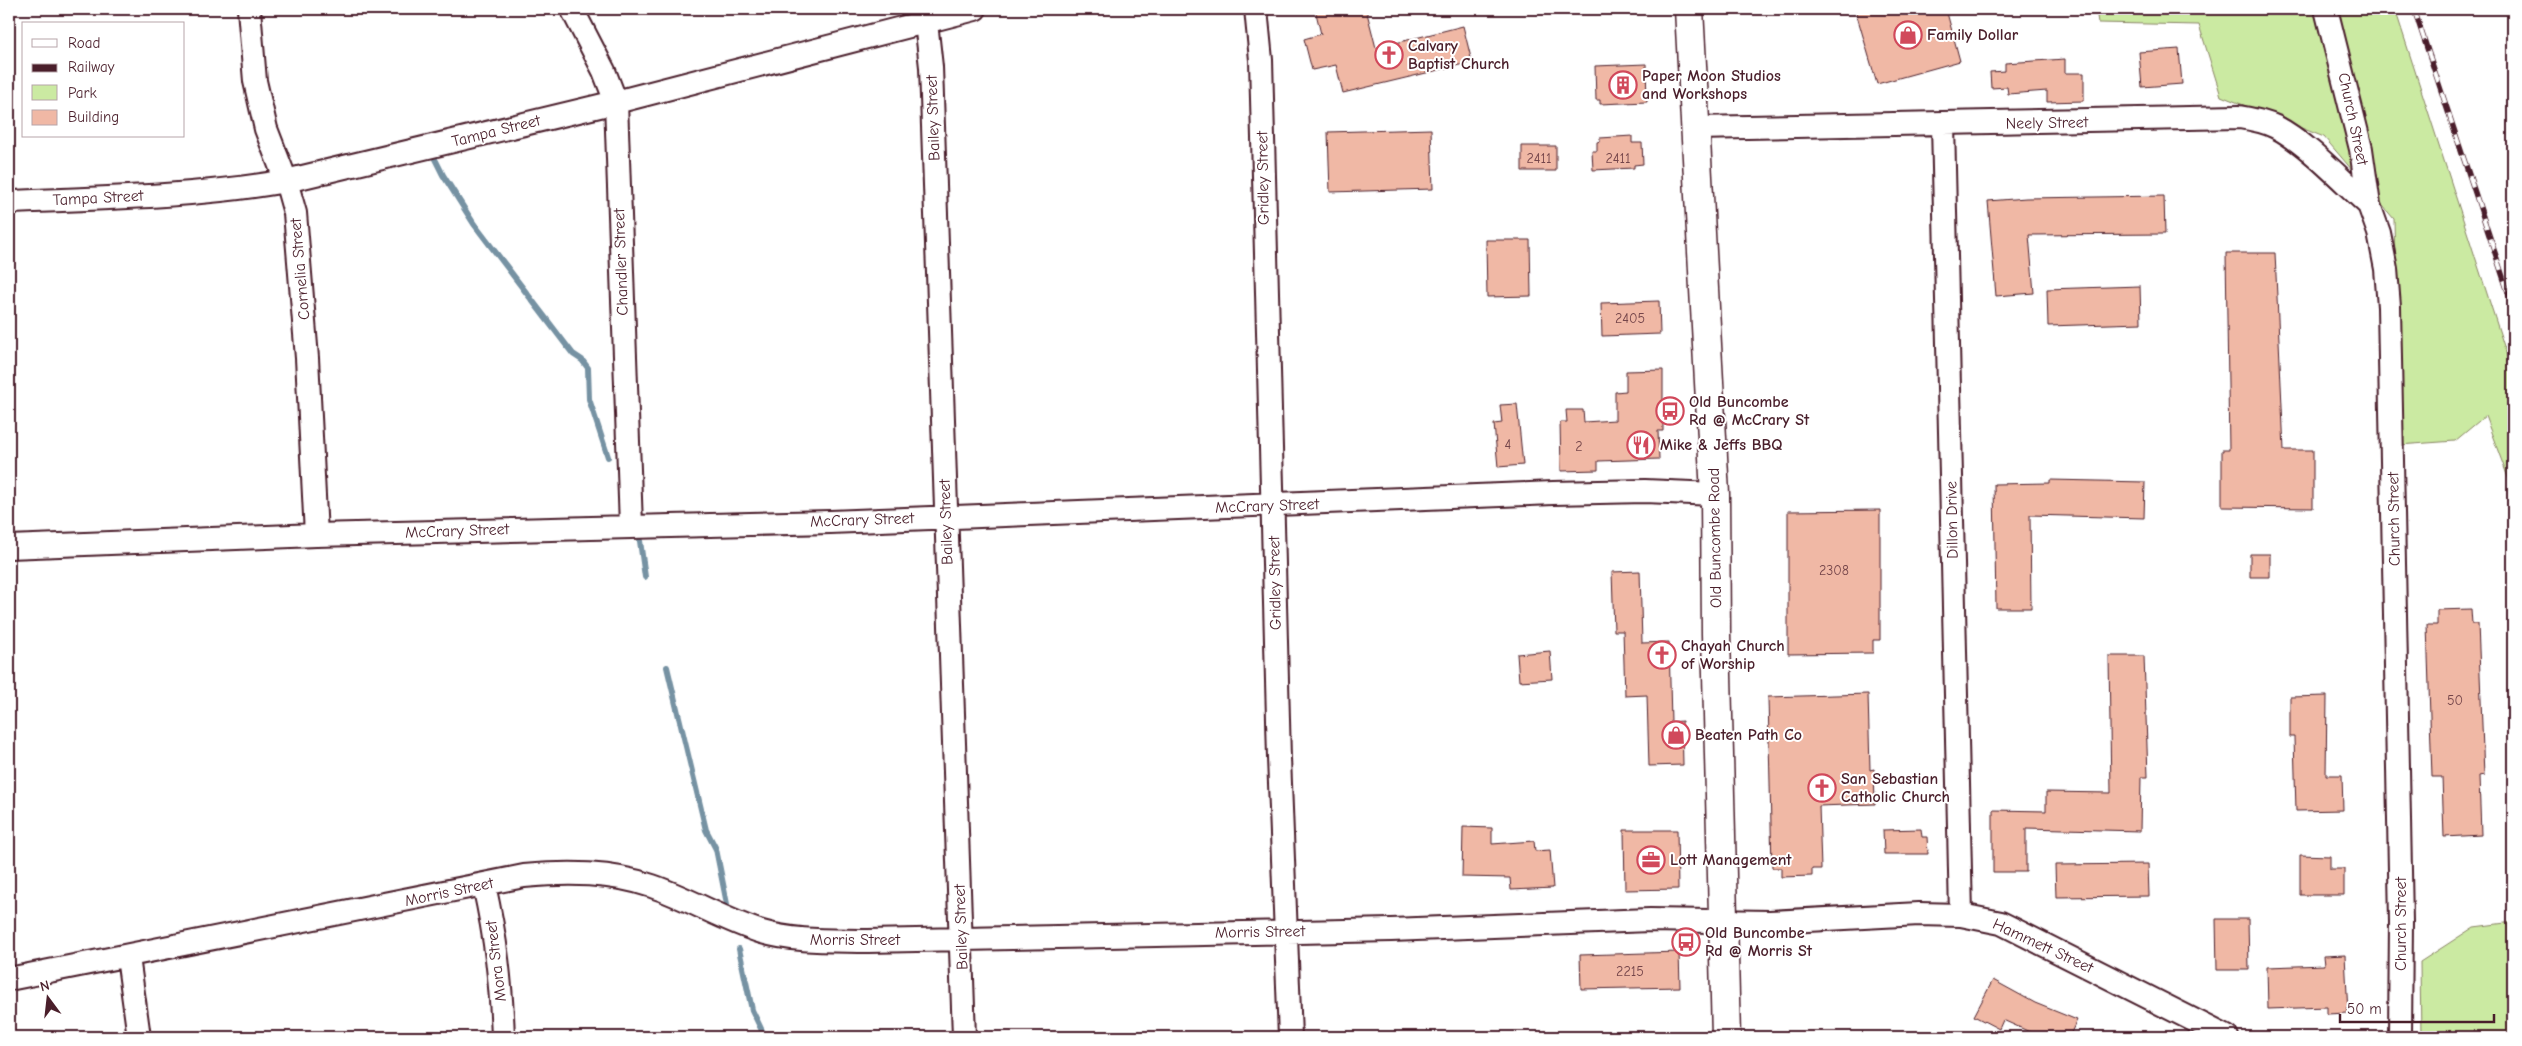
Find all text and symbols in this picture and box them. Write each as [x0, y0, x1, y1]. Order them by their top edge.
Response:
shop icon: Family Dollar [1893, 20, 1923, 50]
legend [22, 22, 185, 138]
place label: Family Dollar [1927, 26, 2019, 44]
text: Road [68, 34, 100, 52]
place label: Calvary Baptist Church [1408, 37, 1509, 73]
church icon: Calvary Baptist Church [1374, 40, 1404, 70]
text: Railway [68, 58, 115, 76]
place label: Paper Moon Studios and Workshops [1642, 67, 1781, 103]
building icon: Paper Moon Studios and Workshops [1608, 70, 1638, 100]
street label: Church Street [2334, 71, 2372, 167]
street label: Bailey Street [922, 74, 943, 161]
text: Park [68, 84, 97, 102]
text: Building [68, 108, 119, 126]
street label: Tampa Street [450, 111, 542, 151]
street label: Neely Street [2006, 113, 2089, 133]
street label: Gridley Street [1253, 130, 1273, 225]
house number: 2411 [1526, 150, 1552, 167]
house number: 2411 [1605, 150, 1631, 167]
street label: Tampa Street [52, 187, 144, 209]
street label: Chandler Street [610, 208, 632, 316]
street label: Cornelia Street [287, 217, 313, 321]
house number: 2405 [1615, 310, 1645, 327]
place label: Old Buncombe Rd @ McCrary St [1689, 393, 1810, 429]
bus stop icon: Old Buncombe Rd @ McCrary St [1655, 396, 1685, 426]
restaurant icon: Mike & Jeffs BBQ [1626, 430, 1656, 460]
house number: 4 [1505, 436, 1512, 453]
place label: Mike & Jeffs BBQ [1660, 436, 1782, 454]
house number: 2 [1575, 438, 1583, 455]
street label: Old Buncombe Road [1705, 468, 1725, 608]
street label: Church Street [2384, 471, 2404, 566]
street label: Bailey Street [935, 478, 956, 565]
street label: Dillon Drive [1942, 481, 1962, 559]
street label: McCrary Street [1215, 495, 1320, 517]
street label: McCrary Street [810, 509, 915, 531]
street label: McCrary Street [405, 520, 510, 542]
street label: Gridley Street [1265, 535, 1285, 630]
house number: 2308 [1819, 562, 1849, 579]
place label: Chayah Church of Worship [1681, 637, 1785, 673]
church icon: Chayah Church of Worship [1647, 640, 1677, 670]
house number: 50 [2447, 692, 2463, 709]
shop icon: Beaten Path Co [1661, 720, 1691, 750]
place label: Beaten Path Co [1695, 726, 1802, 744]
place label: San Sebastian Catholic Church [1841, 770, 1950, 806]
church icon: San Sebastian Catholic Church [1807, 773, 1837, 803]
office icon: Lott Management [1636, 845, 1666, 875]
place label: Lott Management [1670, 851, 1792, 869]
street label: Morris Street [403, 874, 495, 910]
street label: Church Street [2392, 877, 2410, 971]
street label: Bailey Street [950, 883, 971, 970]
street label: Hammett Street [1990, 915, 2097, 977]
street label: Mora Street [482, 919, 510, 1003]
street label: Morris Street [1215, 922, 1306, 942]
place label: Old Buncombe Rd @ Morris St [1705, 924, 1813, 960]
bus stop icon: Old Buncombe Rd @ Morris St [1671, 927, 1701, 957]
street label: Morris Street [810, 931, 901, 949]
house number: 2215 [1616, 963, 1644, 980]
north arrow [22, 974, 72, 1024]
text: N [38, 977, 51, 995]
scale bar [2340, 991, 2493, 1023]
text: 50 m [2347, 1000, 2382, 1018]

